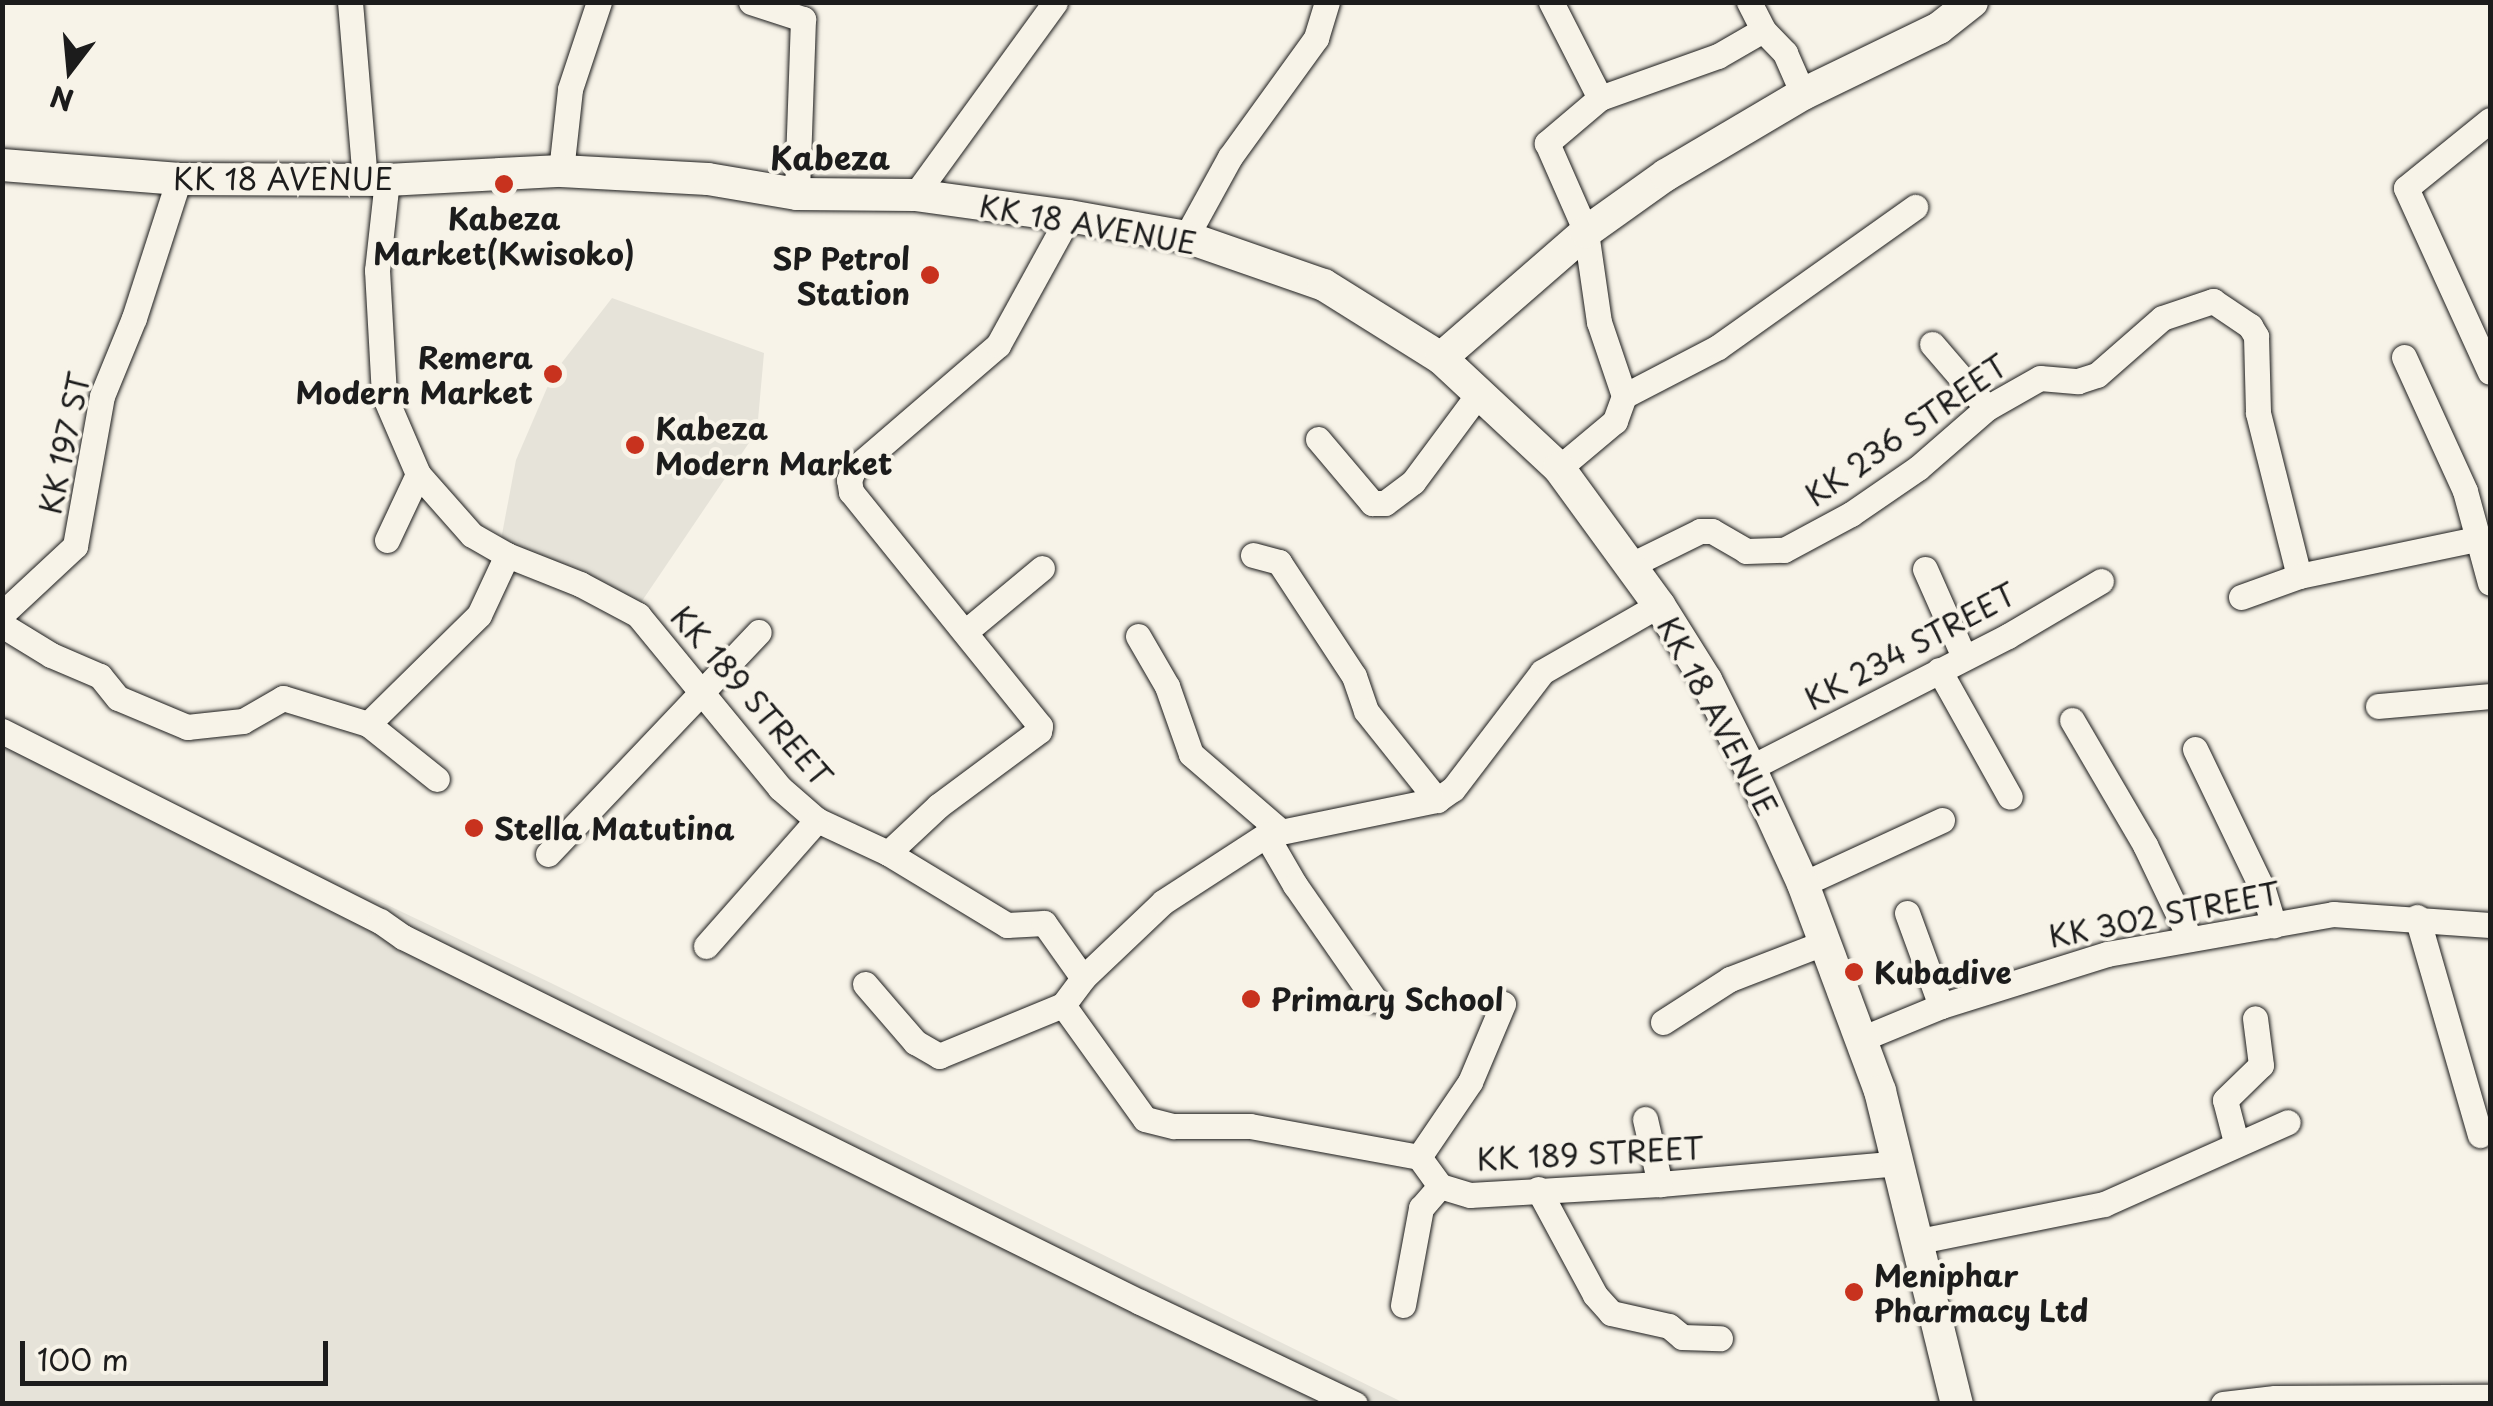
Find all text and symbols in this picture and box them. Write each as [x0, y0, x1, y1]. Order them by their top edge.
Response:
north arrow [20, 20, 120, 120]
text: N [45, 76, 78, 123]
district label: Kabeza [770, 138, 890, 176]
street label: KK 18 AVENUE [174, 160, 392, 196]
marker: Kabeza Market(Kwisoko) [493, 173, 515, 195]
street label: KK 18 AVENUE [977, 187, 1199, 261]
place label: Kabeza Market(Kwisoko) [373, 200, 635, 270]
place label: SP Petrol Station [773, 240, 910, 310]
marker: SP Petrol Station [919, 264, 941, 286]
place label: Remera Modern Market [295, 339, 533, 410]
street label: KK 236 STREET [1797, 346, 2015, 514]
marker: Remera Modern Market [542, 363, 564, 385]
street label: KK 197 ST [31, 367, 97, 519]
place label: Kabeza Modern Market [655, 410, 893, 480]
marker: Kabeza Modern Market [624, 434, 646, 456]
street label: KK 234 STREET [1795, 574, 2025, 718]
street label: KK 189 STREET [663, 598, 841, 794]
street label: KK 18 AVENUE [1651, 611, 1785, 821]
place label: Stella Matutina [494, 810, 734, 846]
marker: Stella Matutina [463, 817, 485, 839]
street label: KK 302 STREET [2042, 873, 2286, 955]
place label: Kubadive [1874, 954, 2012, 990]
marker: Kubadive [1843, 961, 1865, 983]
place label: Primary School [1271, 981, 1504, 1017]
marker: Primary School [1240, 988, 1262, 1010]
street label: KK 189 STREET [1475, 1129, 1705, 1177]
place label: Meniphar Pharmacy Ltd [1874, 1257, 2090, 1328]
marker: Meniphar Pharmacy Ltd [1843, 1281, 1865, 1303]
scale bar [25, 1321, 332, 1383]
text: 100 m [37, 1336, 129, 1381]

